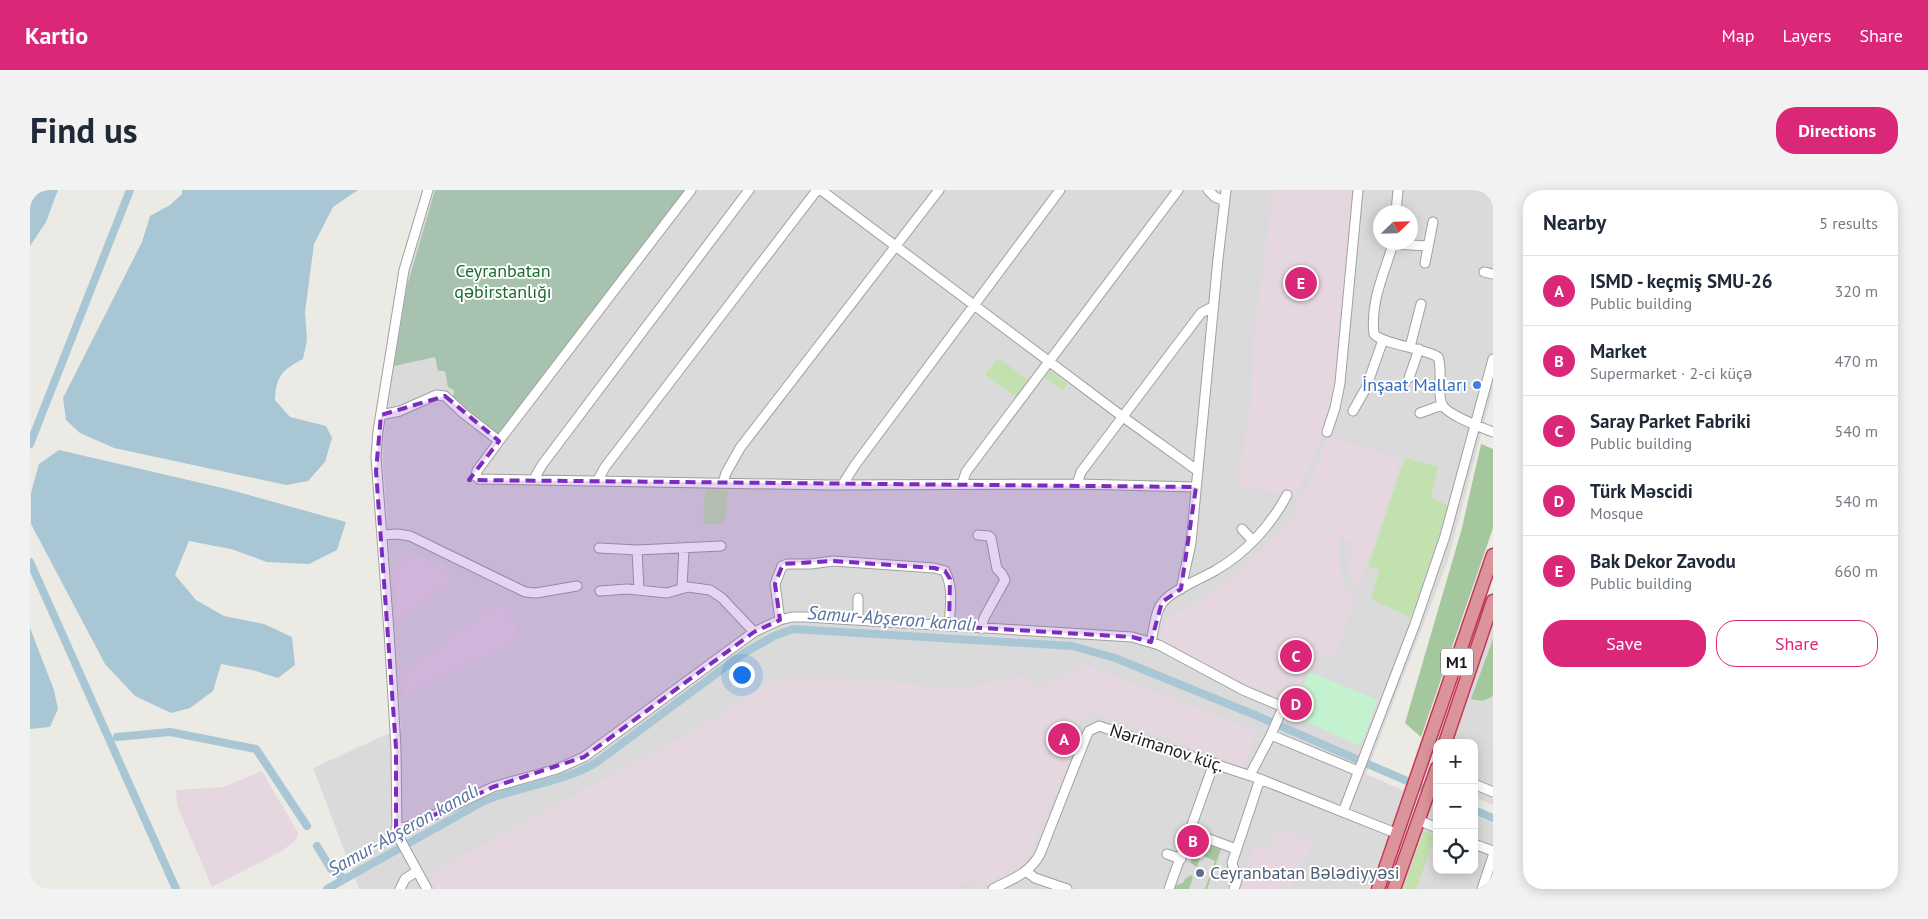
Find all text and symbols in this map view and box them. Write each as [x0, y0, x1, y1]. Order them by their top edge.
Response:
text: Kartio [25, 20, 88, 51]
text: Map [1722, 24, 1754, 47]
text: Layers [1782, 24, 1831, 47]
text: Share [1859, 24, 1903, 47]
text: Find us [30, 107, 138, 153]
button: Directions [1776, 107, 1898, 154]
north arrow [1373, 205, 1418, 250]
text: Nearby [1543, 209, 1606, 236]
text: 5 results [1819, 213, 1878, 233]
park label: Ceyranbatan qəbirstanlığı [454, 259, 552, 303]
pin: E [1285, 264, 1317, 302]
text: ISMD - keçmiş SMU-26 [1590, 269, 1773, 293]
text: A [1554, 281, 1564, 301]
text: 320 m [1835, 281, 1878, 301]
text: Public building [1590, 293, 1692, 313]
text: Market [1590, 339, 1647, 363]
text: B [1554, 351, 1564, 371]
text: 470 m [1835, 351, 1878, 371]
text: Supermarket · 2-ci küçə [1590, 363, 1752, 383]
place label: İnşaat Malları [1362, 373, 1467, 396]
marker: İnşaat Malları [1471, 379, 1483, 391]
text: Saray Parket Fabriki [1590, 409, 1751, 433]
text: C [1555, 421, 1563, 441]
text: 540 m [1835, 421, 1878, 441]
text: Public building [1590, 433, 1692, 453]
text: Türk Məscidi [1590, 479, 1693, 503]
text: D [1554, 491, 1564, 511]
text: 540 m [1835, 491, 1878, 511]
text: Mosque [1590, 503, 1643, 523]
text: Bak Dekor Zavodu [1590, 549, 1736, 573]
text: E [1555, 561, 1563, 581]
text: 660 m [1835, 561, 1878, 581]
text: Public building [1590, 573, 1692, 593]
water label: Samur-Abşeron kanalı [807, 600, 977, 636]
button: Save [1543, 620, 1706, 667]
button: Share [1716, 620, 1878, 667]
pin: C [1280, 637, 1312, 675]
road number: M1 [1441, 648, 1473, 676]
your location [729, 662, 755, 688]
pin: D [1280, 685, 1312, 723]
street label: Nərimanov küç. [1107, 718, 1227, 777]
pin: A [1048, 720, 1080, 758]
map controls [1433, 739, 1478, 874]
button: + [1433, 739, 1478, 784]
water label: Samur-Abşeron kanalı [323, 777, 483, 881]
button: − [1433, 784, 1478, 829]
pin: B [1177, 822, 1209, 860]
button: locate [1433, 829, 1478, 874]
place label: Ceyranbatan Bələdiyyəsi [1210, 861, 1400, 884]
marker: Ceyranbatan Bələdiyyəsi [1194, 867, 1206, 879]

